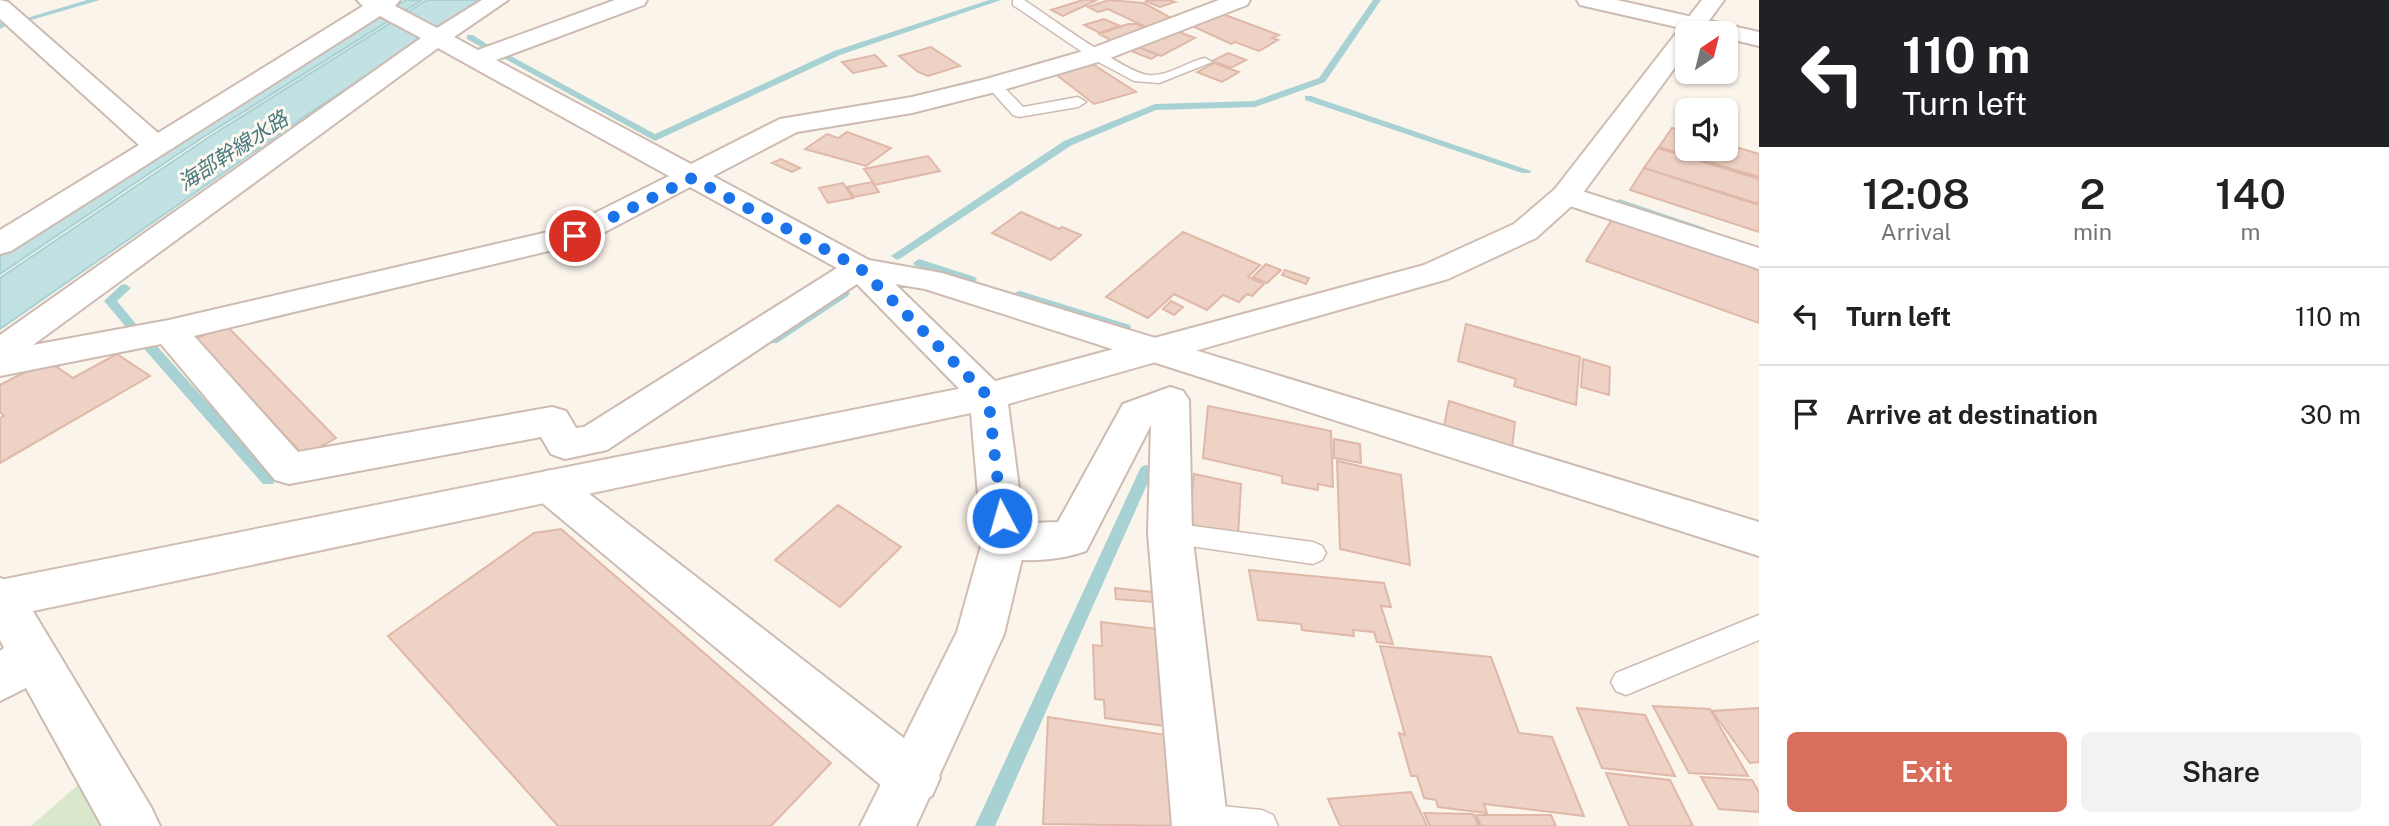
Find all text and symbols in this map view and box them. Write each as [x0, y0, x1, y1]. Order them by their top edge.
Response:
north arrow [1675, 21, 1738, 84]
map controls [1675, 21, 1738, 161]
text: 110 m [1902, 26, 2030, 84]
icon: left [1787, 28, 1878, 119]
text: Turn left [1902, 85, 2027, 122]
button: sound [1675, 98, 1738, 161]
water label: 海部幹線水路 [173, 105, 294, 195]
text: 12:08 [1862, 169, 1970, 218]
text: 2 [2079, 169, 2105, 218]
text: 140 [2215, 169, 2286, 218]
pin [545, 206, 605, 266]
icon: arrive [556, 217, 594, 255]
text: Arrival [1880, 218, 1951, 245]
text: min [2073, 218, 2112, 245]
text: m [2241, 218, 2260, 245]
icon: left [1787, 297, 1825, 335]
text: Turn left [1846, 301, 1951, 332]
text: 110 m [2295, 301, 2361, 332]
icon: arrive [1787, 395, 1825, 433]
text: Arrive at destination [1846, 399, 2098, 430]
text: 30 m [2300, 399, 2361, 430]
position arrow [965, 481, 1039, 555]
button: Exit [1787, 732, 2067, 812]
button: Share [2081, 732, 2361, 812]

